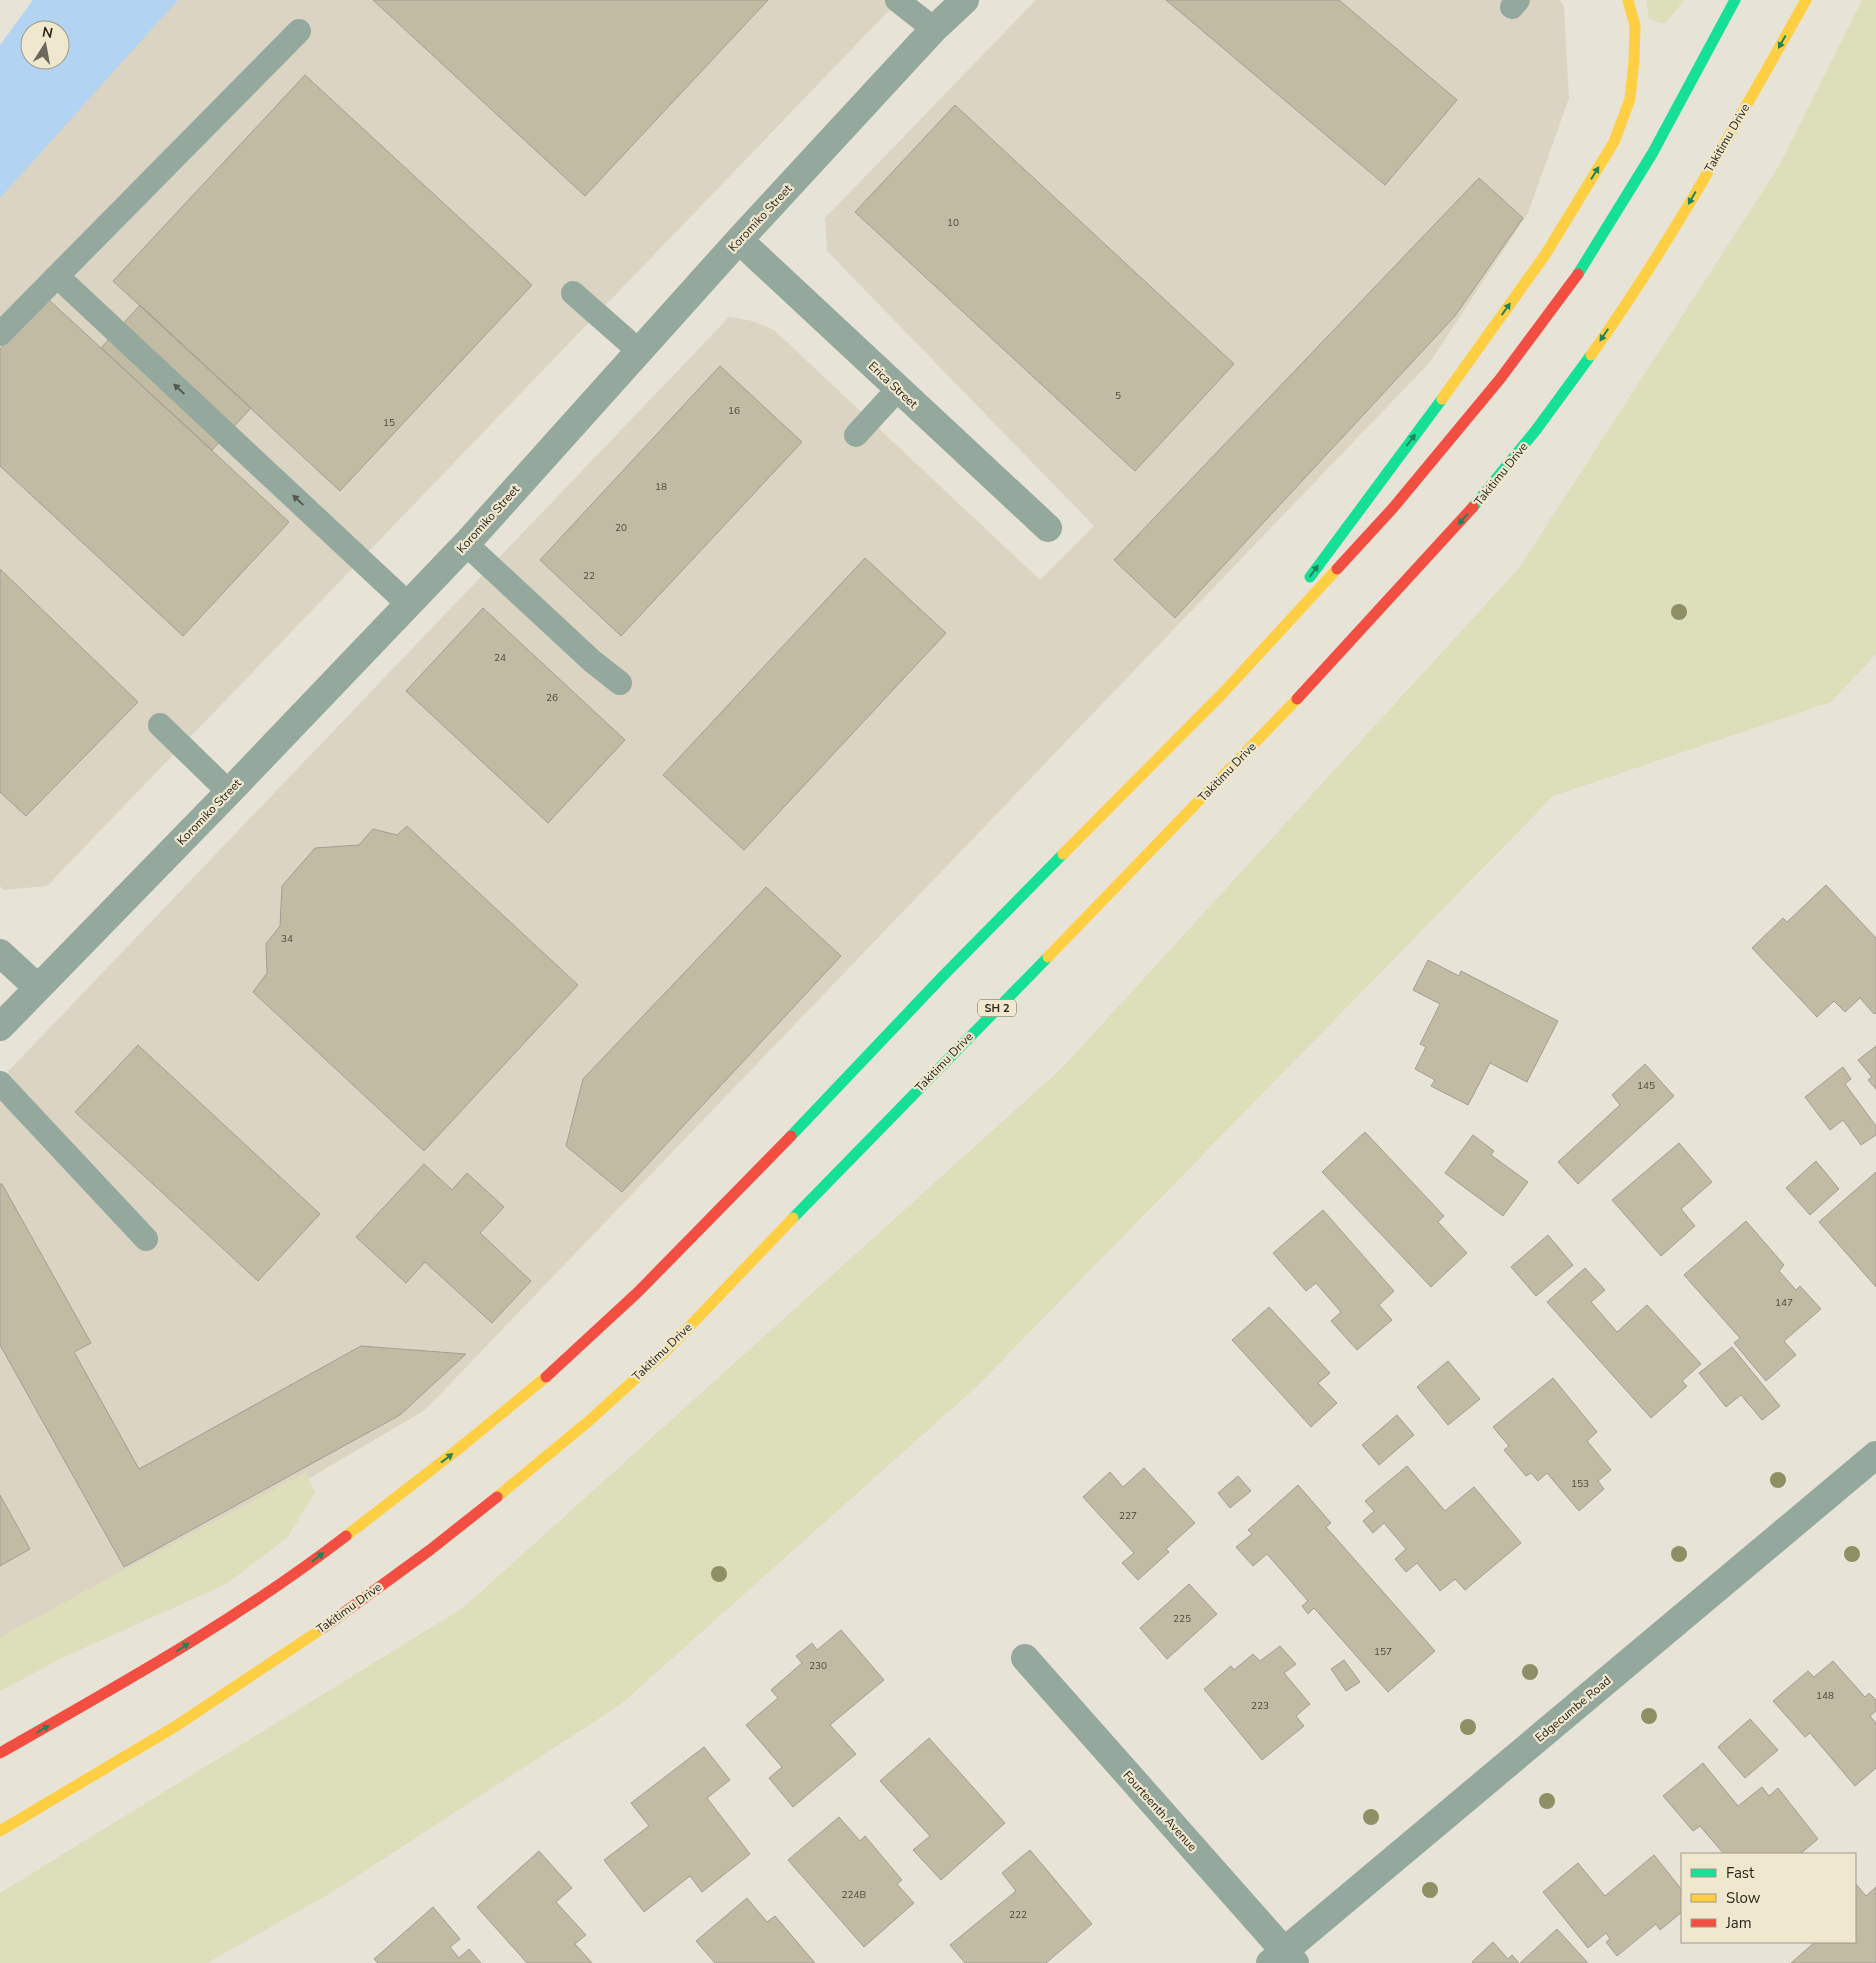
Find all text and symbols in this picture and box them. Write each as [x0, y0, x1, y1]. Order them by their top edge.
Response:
north arrow [20, 20, 70, 70]
text: N [40, 22, 54, 43]
one-way arrow [1777, 36, 1786, 49]
street label: Takitimu Drive [1701, 101, 1753, 175]
one-way arrow [1590, 166, 1600, 179]
street label: Koromiko Street [725, 180, 796, 255]
one-way arrow [1687, 192, 1696, 205]
house number: 10 [947, 216, 959, 230]
one-way arrow [1501, 302, 1511, 316]
one-way arrow [1599, 328, 1609, 342]
street label: Erica Street [865, 358, 922, 412]
one-way arrow [173, 383, 185, 395]
house number: 5 [1115, 389, 1121, 403]
house number: 16 [728, 404, 740, 418]
house number: 15 [383, 416, 395, 430]
one-way arrow [1406, 433, 1416, 447]
street label: Takitimu Drive [1471, 439, 1531, 509]
house number: 18 [655, 480, 667, 494]
street label: Koromiko Street [453, 481, 523, 556]
one-way arrow [292, 494, 304, 506]
one-way arrow [1457, 513, 1468, 526]
house number: 20 [615, 521, 627, 535]
one-way arrow [1309, 564, 1319, 578]
house number: 22 [583, 569, 595, 583]
house number: 24 [494, 651, 506, 665]
house number: 26 [546, 691, 558, 705]
street label: Takitimu Drive [1195, 739, 1259, 805]
street label: Koromiko Street [173, 775, 245, 849]
house number: 34 [281, 932, 293, 946]
road number: SH 2 [978, 1000, 1016, 1016]
street label: Takitimu Drive [912, 1029, 976, 1095]
house number: 145 [1637, 1079, 1655, 1093]
house number: 147 [1775, 1296, 1793, 1310]
street label: Takitimu Drive [629, 1320, 695, 1384]
one-way arrow [440, 1453, 453, 1464]
house number: 153 [1571, 1477, 1589, 1491]
house number: 227 [1119, 1509, 1137, 1523]
one-way arrow [311, 1552, 324, 1563]
street label: Takitimu Drive [313, 1579, 385, 1637]
house number: 225 [1173, 1612, 1191, 1626]
one-way arrow [176, 1642, 189, 1652]
house number: 157 [1374, 1645, 1392, 1659]
house number: 230 [809, 1659, 827, 1673]
street label: Edgecumbe Road [1532, 1673, 1614, 1745]
house number: 148 [1816, 1689, 1834, 1703]
house number: 223 [1251, 1699, 1269, 1713]
one-way arrow [36, 1725, 49, 1734]
street label: Fourteenth Avenue [1120, 1767, 1200, 1855]
legend [1681, 1853, 1856, 1943]
text: Fast [1726, 1863, 1755, 1883]
house number: 224B [842, 1888, 867, 1902]
text: Slow [1726, 1888, 1761, 1908]
house number: 222 [1009, 1908, 1027, 1922]
text: Jam [1725, 1913, 1752, 1933]

